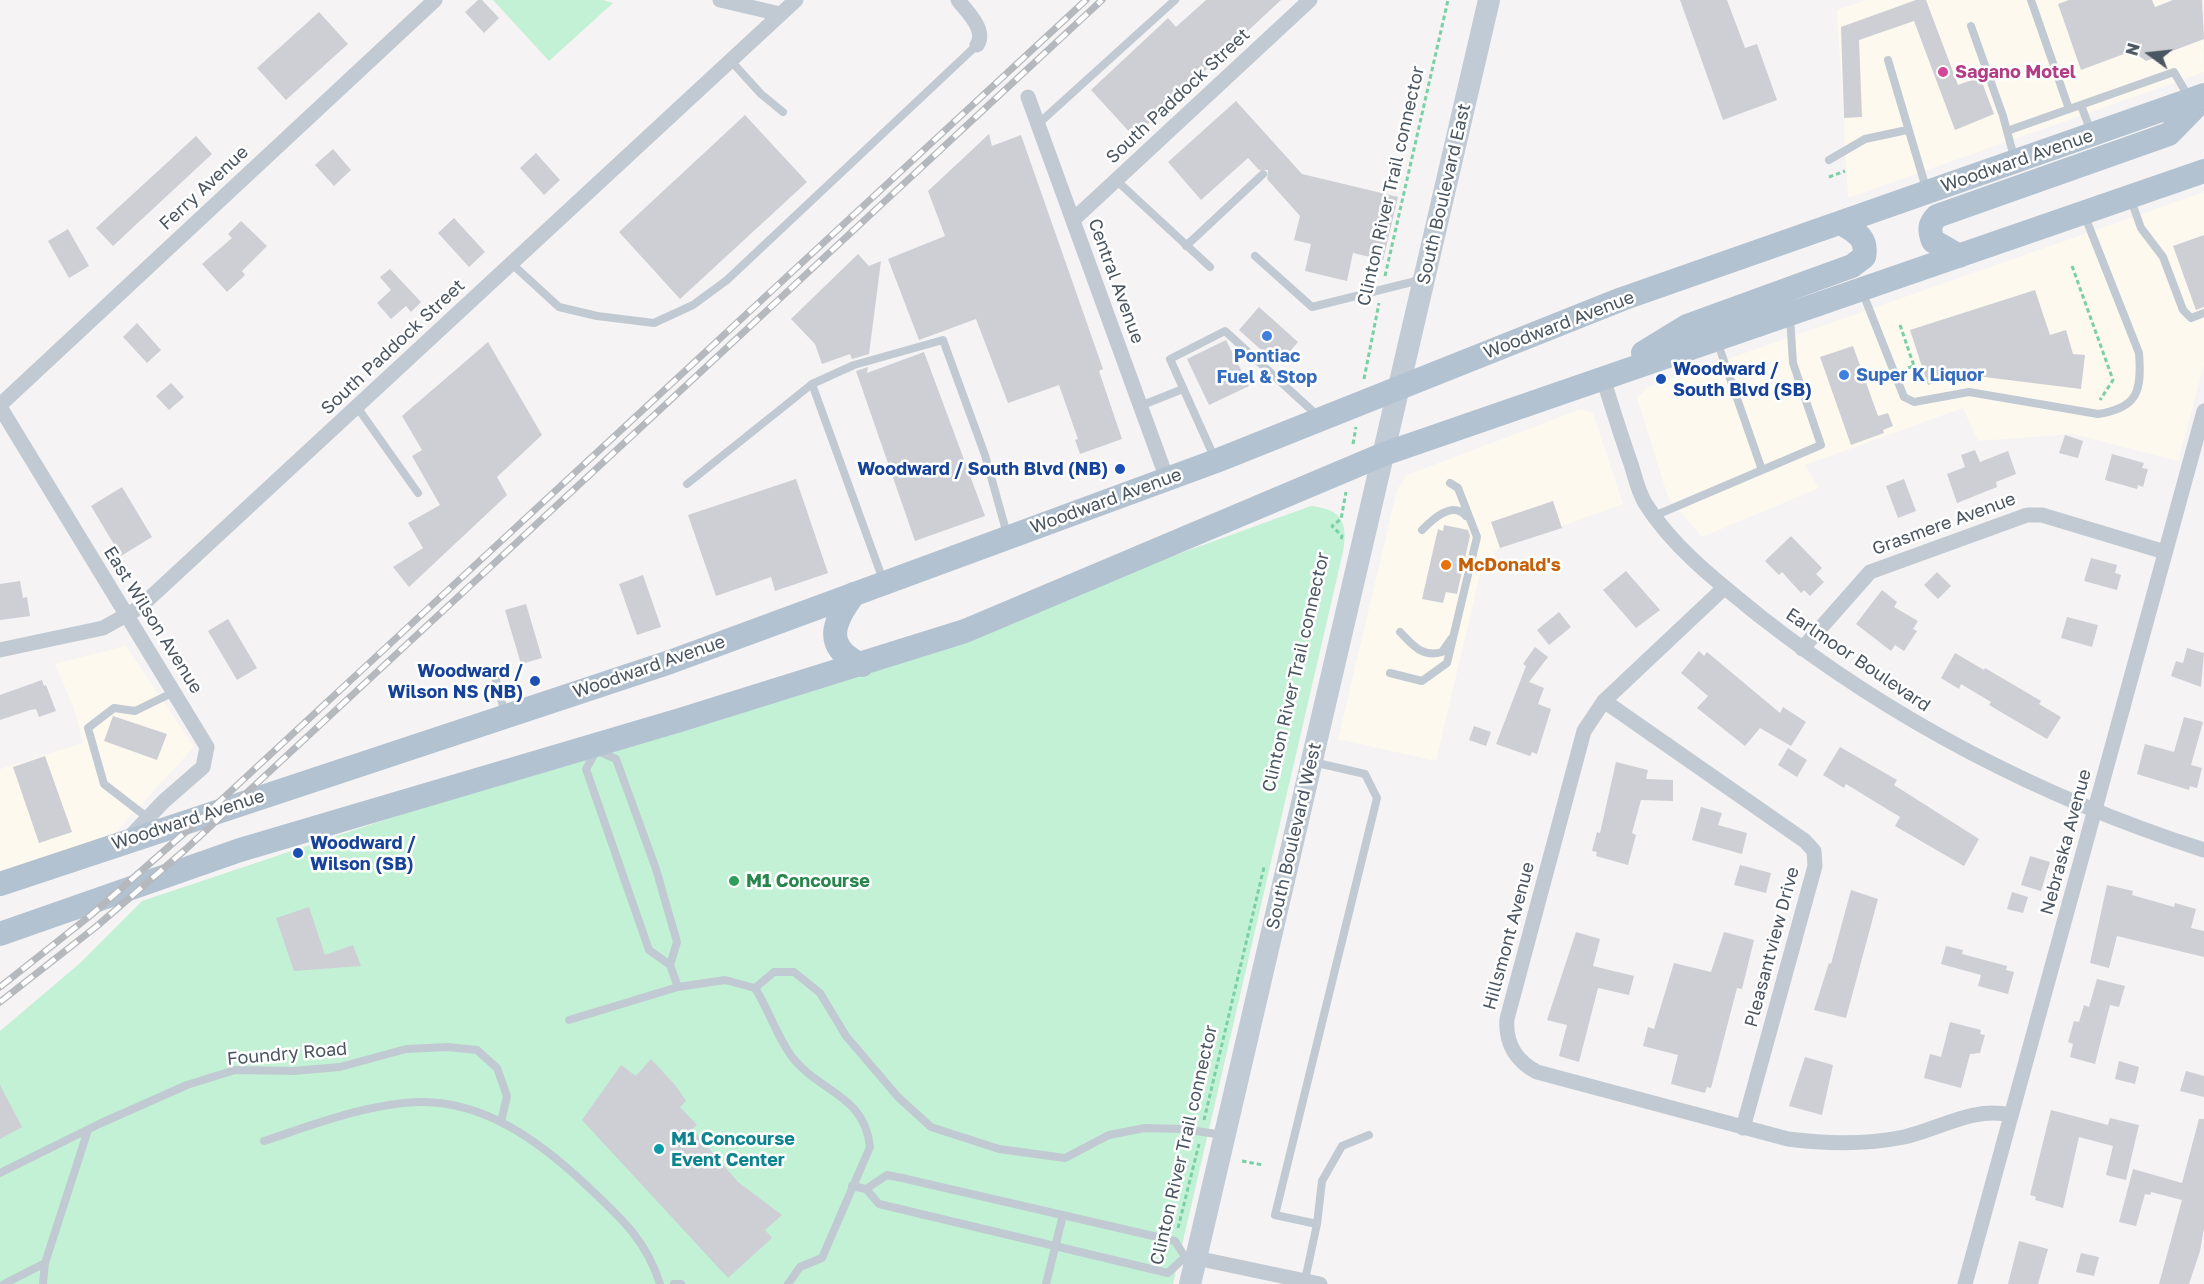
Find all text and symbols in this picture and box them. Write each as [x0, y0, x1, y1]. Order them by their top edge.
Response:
street label: South Paddock Street [1102, 24, 1254, 168]
north arrow [2120, 24, 2180, 84]
text: N [2121, 41, 2144, 58]
place label: Sagano Motel [1955, 61, 2076, 83]
street label: Clinton River Trail connector [1353, 64, 1429, 308]
marker: Sagano Motel [1936, 65, 1950, 79]
street label: South Boulevard East [1413, 101, 1475, 287]
street label: Woodward Avenue [1938, 125, 2096, 197]
street label: Ferry Avenue [155, 141, 253, 235]
street label: Central Avenue [1083, 215, 1149, 347]
street label: South Paddock Street [317, 275, 469, 419]
street label: Woodward Avenue [1481, 286, 1637, 364]
marker: Pontiac Fuel & Stop [1260, 329, 1274, 343]
place label: Pontiac Fuel & Stop [1217, 345, 1317, 388]
place label: Woodward / South Blvd (SB) [1673, 358, 1812, 400]
place label: Super K Liquor [1856, 364, 1984, 386]
marker: Super K Liquor [1837, 368, 1851, 382]
marker: Woodward / South Blvd (SB) [1654, 372, 1668, 386]
place label: Woodward / South Blvd (NB) [857, 458, 1108, 480]
marker: Woodward / South Blvd (NB) [1113, 462, 1127, 476]
street label: Woodward Avenue [1027, 464, 1185, 538]
street label: Grasmere Avenue [1869, 488, 2019, 560]
street label: East Wilson Avenue [99, 542, 207, 698]
street label: Clinton River Trail connector [1258, 550, 1334, 794]
place label: McDonald's [1458, 554, 1561, 576]
marker: McDonald's [1439, 558, 1453, 572]
street label: Earlmoor Boulevard [1782, 604, 1934, 716]
street label: Woodward Avenue [570, 631, 728, 703]
place label: Woodward / Wilson NS (NB) [387, 660, 523, 702]
marker: Woodward / Wilson NS (NB) [528, 674, 542, 688]
street label: South Boulevard West [1262, 740, 1326, 932]
street label: Nebraska Avenue [2036, 767, 2096, 917]
street label: Woodward Avenue [109, 785, 267, 855]
place label: Woodward / Wilson (SB) [310, 832, 416, 874]
marker: Woodward / Wilson (SB) [291, 846, 305, 860]
street label: Hillsmont Avenue [1479, 860, 1539, 1012]
street label: Pleasantview Drive [1740, 865, 1804, 1029]
place label: M1 Concourse [746, 870, 870, 892]
marker: M1 Concourse [727, 874, 741, 888]
street label: Clinton River Trail connector [1146, 1023, 1222, 1267]
street label: Foundry Road [226, 1038, 348, 1070]
place label: M1 Concourse Event Center [671, 1128, 795, 1170]
marker: M1 Concourse Event Center [652, 1142, 666, 1156]

